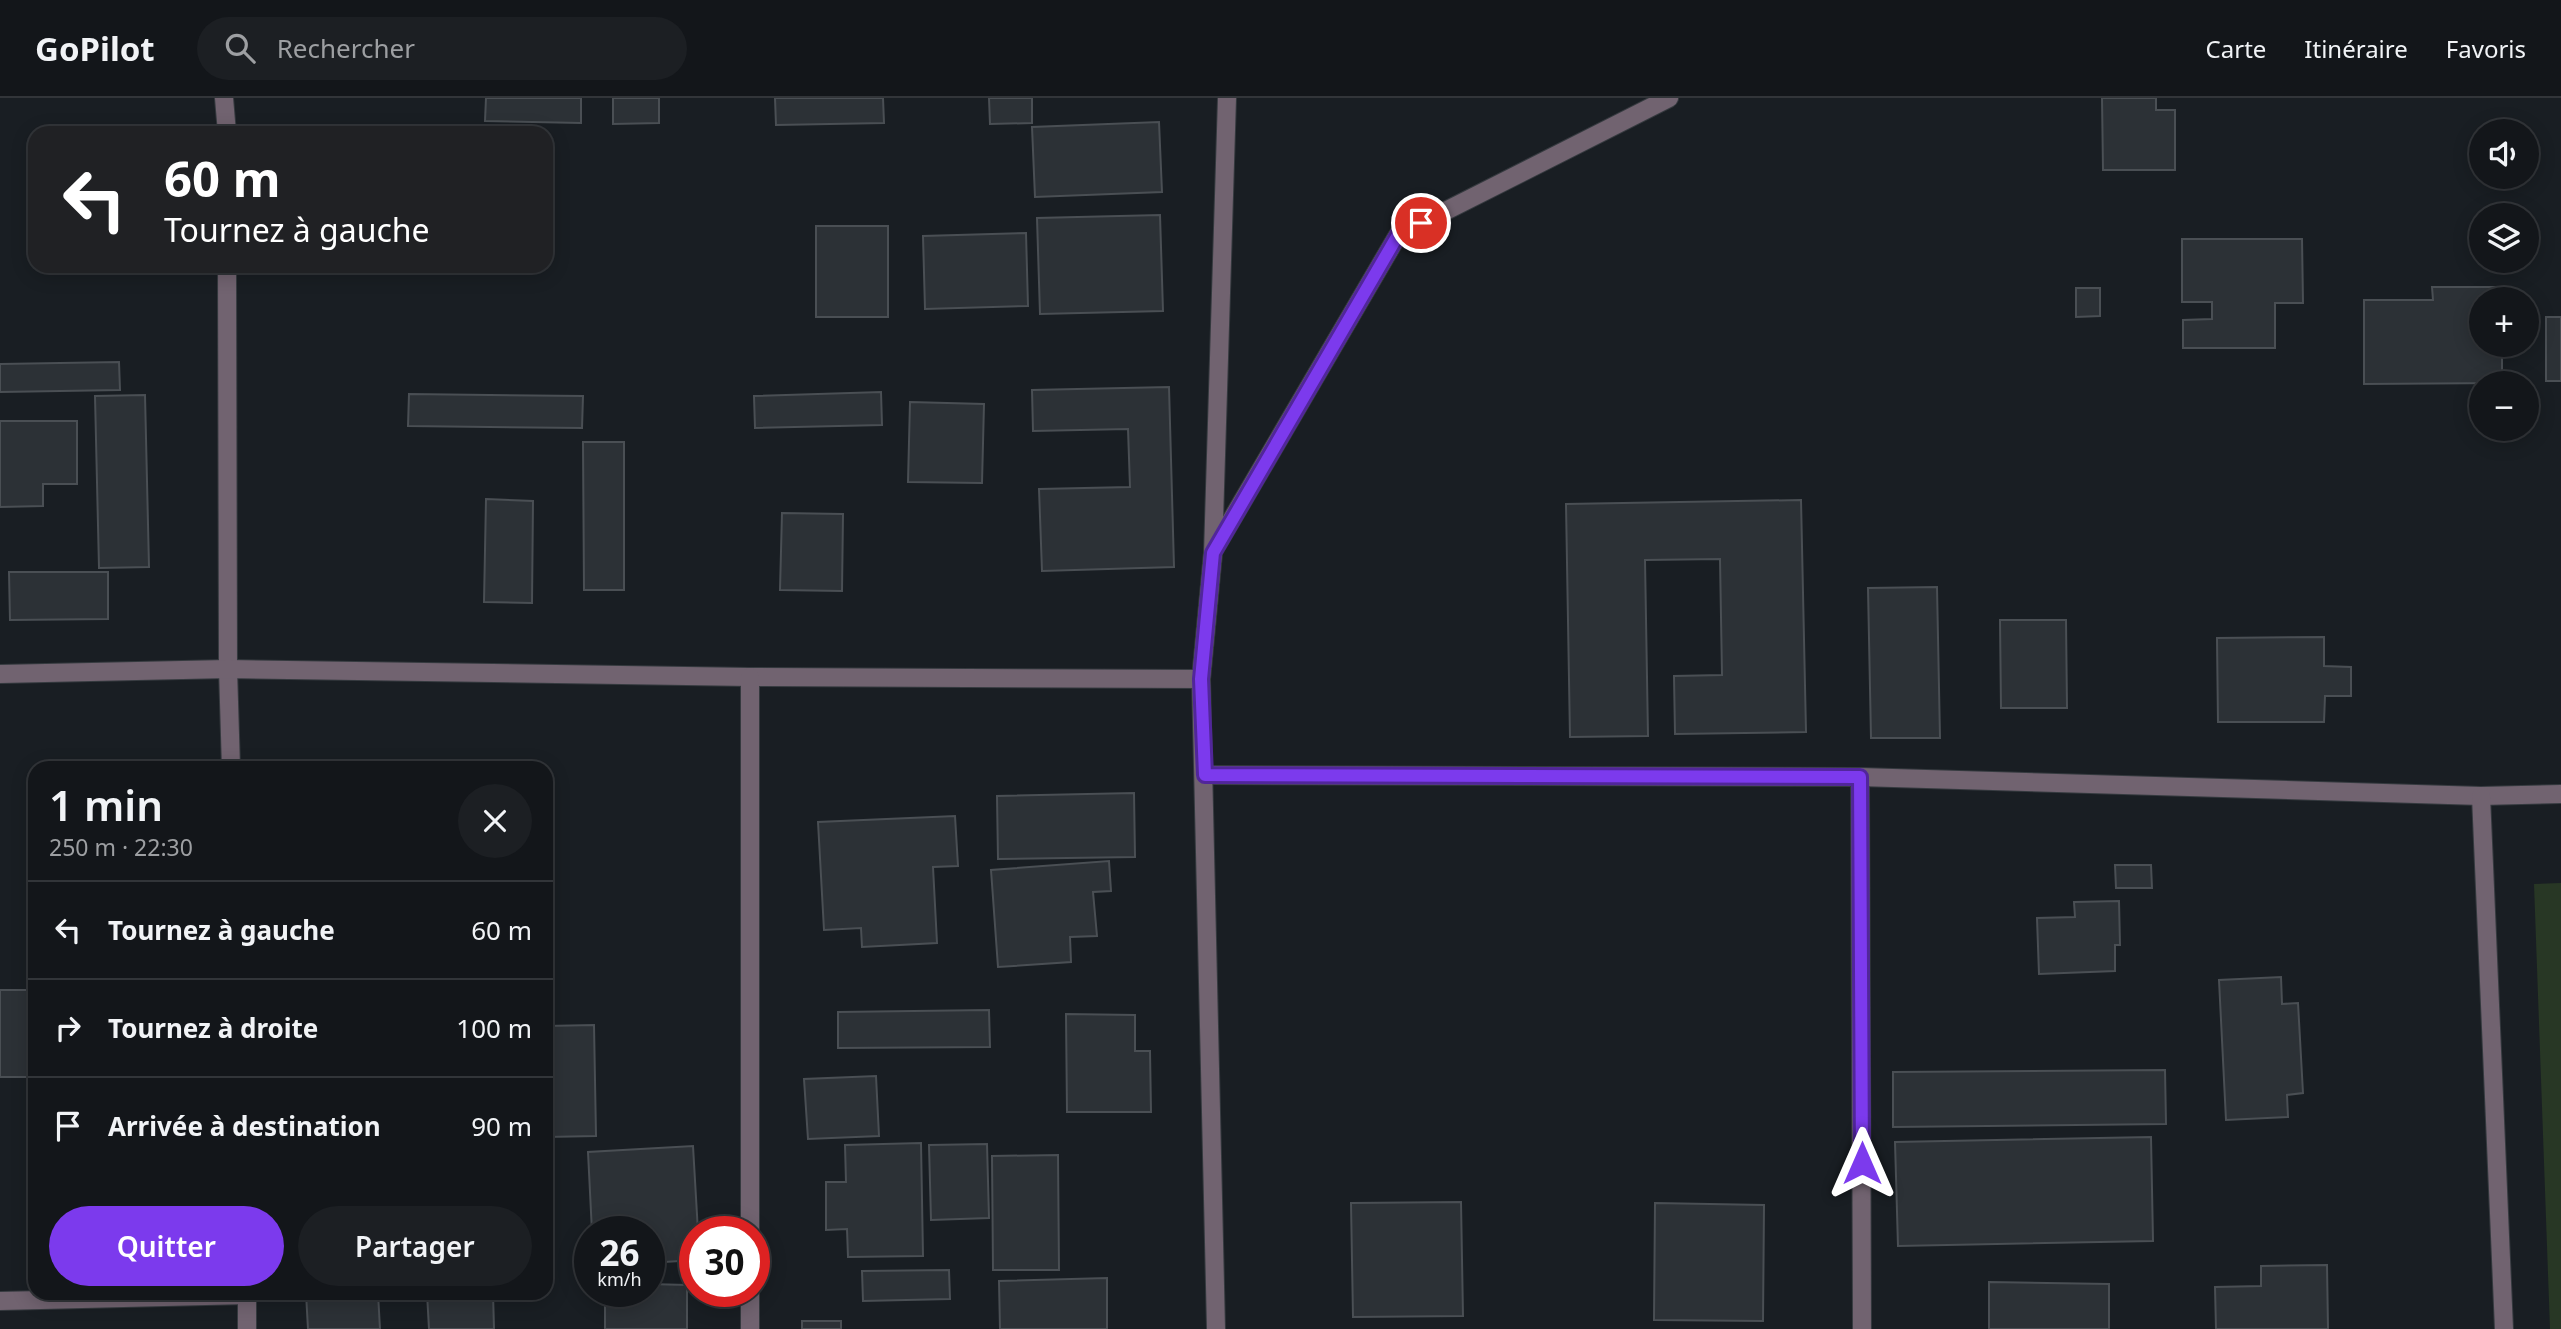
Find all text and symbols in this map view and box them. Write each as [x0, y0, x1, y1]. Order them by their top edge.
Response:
search box [197, 17, 687, 80]
text: GoPilot [35, 26, 155, 71]
icon: search [221, 29, 259, 67]
text: Rechercher [277, 30, 415, 66]
text: Carte [2206, 32, 2266, 65]
text: Itinéraire [2304, 32, 2408, 65]
text: Favoris [2446, 32, 2526, 65]
map controls [2469, 119, 2539, 441]
button: sound [2469, 119, 2539, 189]
text: 60 m [164, 145, 281, 211]
icon: left [49, 154, 140, 245]
pin [1391, 193, 1451, 253]
button: layers [2469, 203, 2539, 273]
icon: arrive [1402, 204, 1440, 242]
text: Tournez à gauche [164, 208, 430, 251]
button: + [2469, 287, 2539, 357]
button: − [2469, 371, 2539, 441]
text: 1 min [49, 776, 163, 833]
button: close [458, 784, 532, 858]
text: 250 m · 22:30 [49, 831, 193, 863]
icon: left [49, 911, 87, 949]
text: Tournez à gauche [108, 912, 335, 948]
text: 60 m [471, 912, 532, 948]
icon: right [49, 1009, 87, 1047]
text: Tournez à droite [108, 1010, 318, 1046]
text: 100 m [456, 1010, 532, 1046]
icon: arrive [49, 1107, 87, 1145]
text: Arrivée à destination [108, 1108, 381, 1144]
text: 90 m [471, 1108, 532, 1144]
position arrow [1825, 1126, 1899, 1200]
button: Quitter [49, 1206, 284, 1286]
button: Partager [298, 1206, 532, 1286]
speed limit sign: 30 [679, 1216, 770, 1307]
text: 26 [599, 1229, 640, 1276]
text: km/h [597, 1267, 642, 1291]

